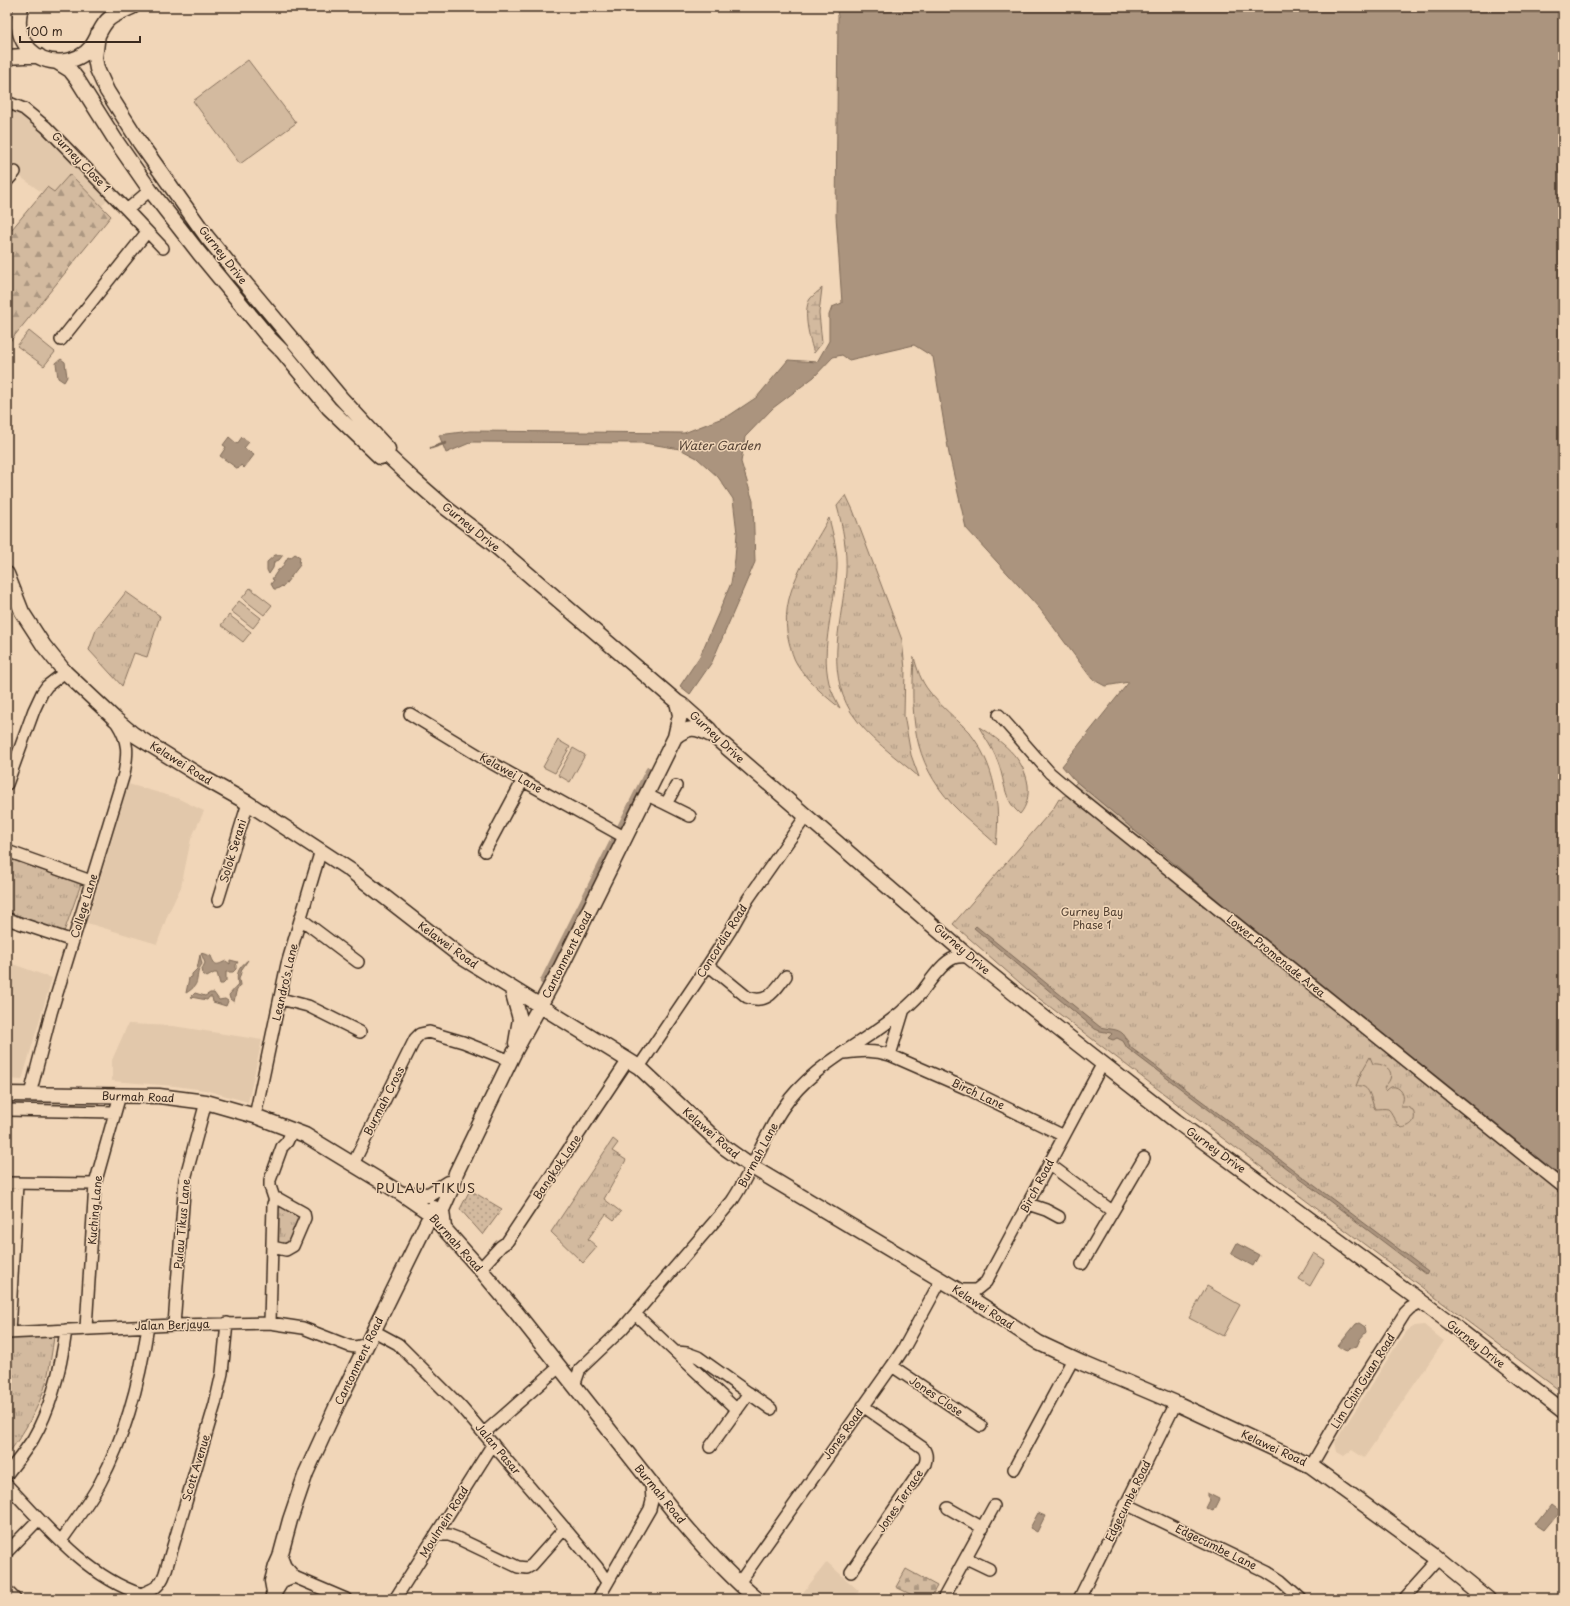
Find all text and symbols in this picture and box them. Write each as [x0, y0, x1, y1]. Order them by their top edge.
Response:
scale bar [20, 18, 140, 44]
text: 100 m [26, 22, 63, 40]
street label: Gurney Close 1 [48, 128, 115, 196]
street label: Gurney Drive [195, 222, 252, 288]
water label: Water Garden [678, 436, 761, 454]
street label: Gurney Drive [439, 498, 504, 555]
street label: Gurney Drive [686, 707, 749, 767]
street label: Kelawei Road [147, 737, 216, 789]
street label: Kelawei Lane [477, 748, 546, 797]
street label: Solok Serani [215, 817, 250, 885]
street label: College Lane [66, 871, 101, 940]
street label: Concordia Road [692, 901, 751, 981]
park label: Gurney Bay Phase 1 [1061, 903, 1123, 933]
street label: Cantonment Road [537, 908, 596, 1001]
street label: Lower Promenade Area [1223, 910, 1329, 1001]
street label: Kelawei Road [415, 917, 482, 973]
street label: Gurney Drive [930, 919, 994, 978]
street label: Leandro's Lane [267, 941, 302, 1022]
street label: Burmah Cross [359, 1063, 408, 1138]
street label: Birch Lane [949, 1074, 1008, 1113]
street label: Burmah Road [101, 1087, 175, 1106]
street label: Kelawei Road [679, 1103, 744, 1163]
street label: Burmah Lane [733, 1119, 782, 1190]
street label: Gurney Drive [1183, 1122, 1250, 1177]
street label: Bangkok Lane [528, 1131, 585, 1203]
street label: Birch Road [1015, 1155, 1058, 1216]
street label: Kuching Lane [83, 1174, 106, 1245]
street label: Pulau Tikus Lane [169, 1178, 194, 1270]
district label: PULAU TIKUS [376, 1178, 476, 1197]
street label: Burmah Road [426, 1210, 487, 1275]
street label: Kelawei Road [949, 1280, 1018, 1333]
street label: Cantonment Road [330, 1314, 387, 1408]
street label: Jalan Berjaya [134, 1315, 210, 1334]
street label: Gurney Drive [1444, 1315, 1509, 1372]
street label: Lim Chin Guan Road [1326, 1330, 1399, 1432]
street label: Jones Close [906, 1371, 967, 1420]
street label: Jones Road [818, 1404, 867, 1463]
street label: Jalan Pasar [472, 1419, 525, 1478]
street label: Kelawei Road [1239, 1425, 1310, 1470]
street label: Scott Avenue [177, 1432, 214, 1503]
street label: Edgecumbe Road [1100, 1457, 1155, 1544]
street label: Burmah Road [631, 1460, 690, 1527]
street label: Jones Terrace [872, 1466, 927, 1536]
street label: Moulmein Road [415, 1483, 472, 1561]
street label: Edgecumbe Lane [1173, 1519, 1260, 1574]

